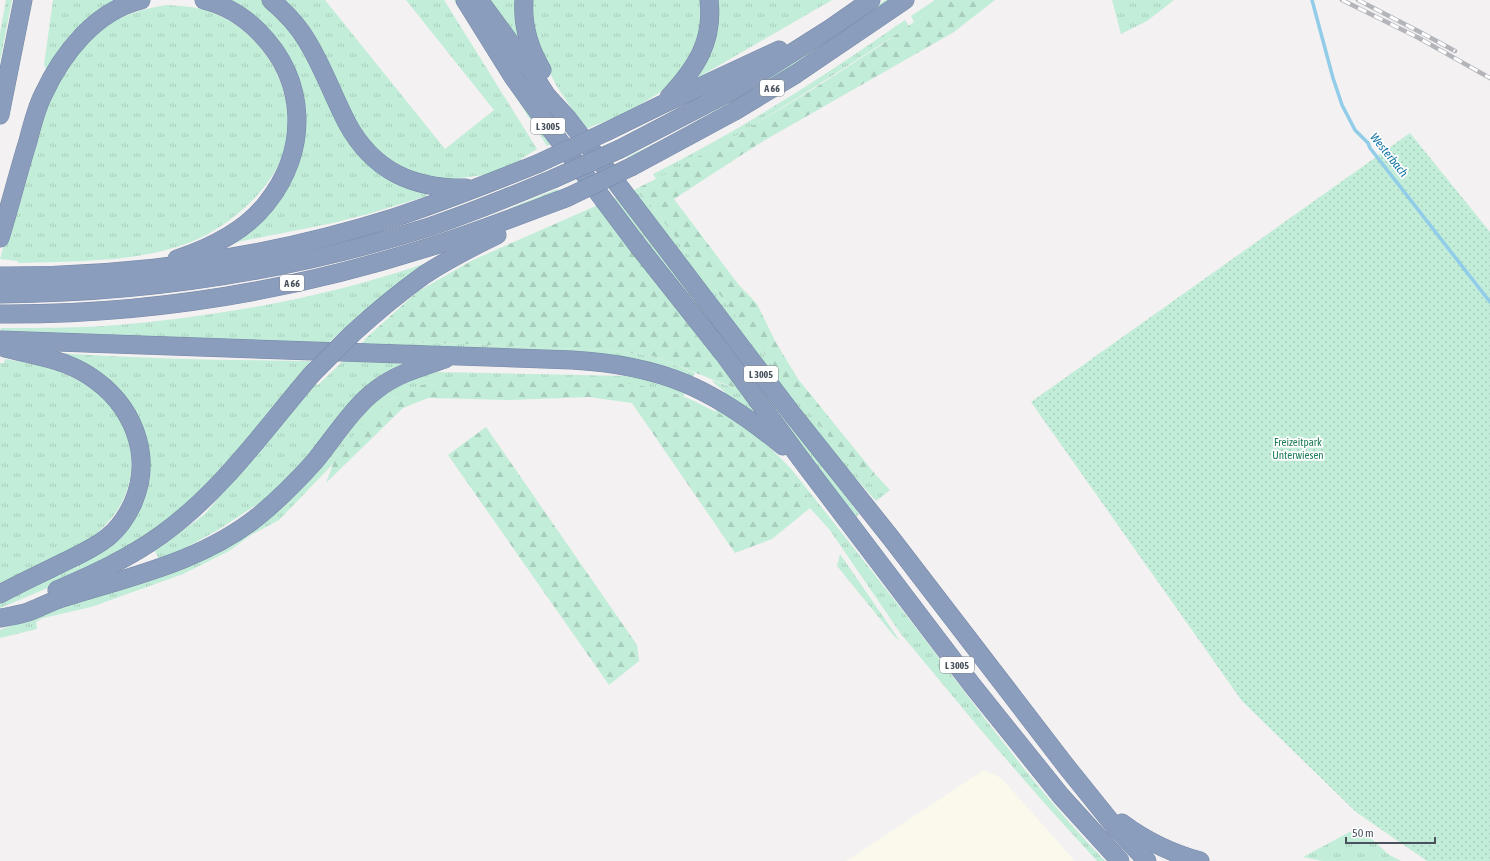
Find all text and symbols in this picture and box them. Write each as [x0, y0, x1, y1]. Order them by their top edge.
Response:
road number: A 66 [760, 80, 784, 96]
road number: L 3005 [531, 118, 565, 134]
water label: Westerbach [1367, 130, 1411, 180]
road number: A 66 [280, 275, 304, 291]
road number: L 3005 [744, 366, 778, 382]
park label: Freizeitpark Unterwiesen [1272, 436, 1324, 461]
road number: L 3005 [940, 657, 974, 673]
scale bar [1346, 819, 1435, 845]
text: 50 m [1352, 826, 1374, 840]

